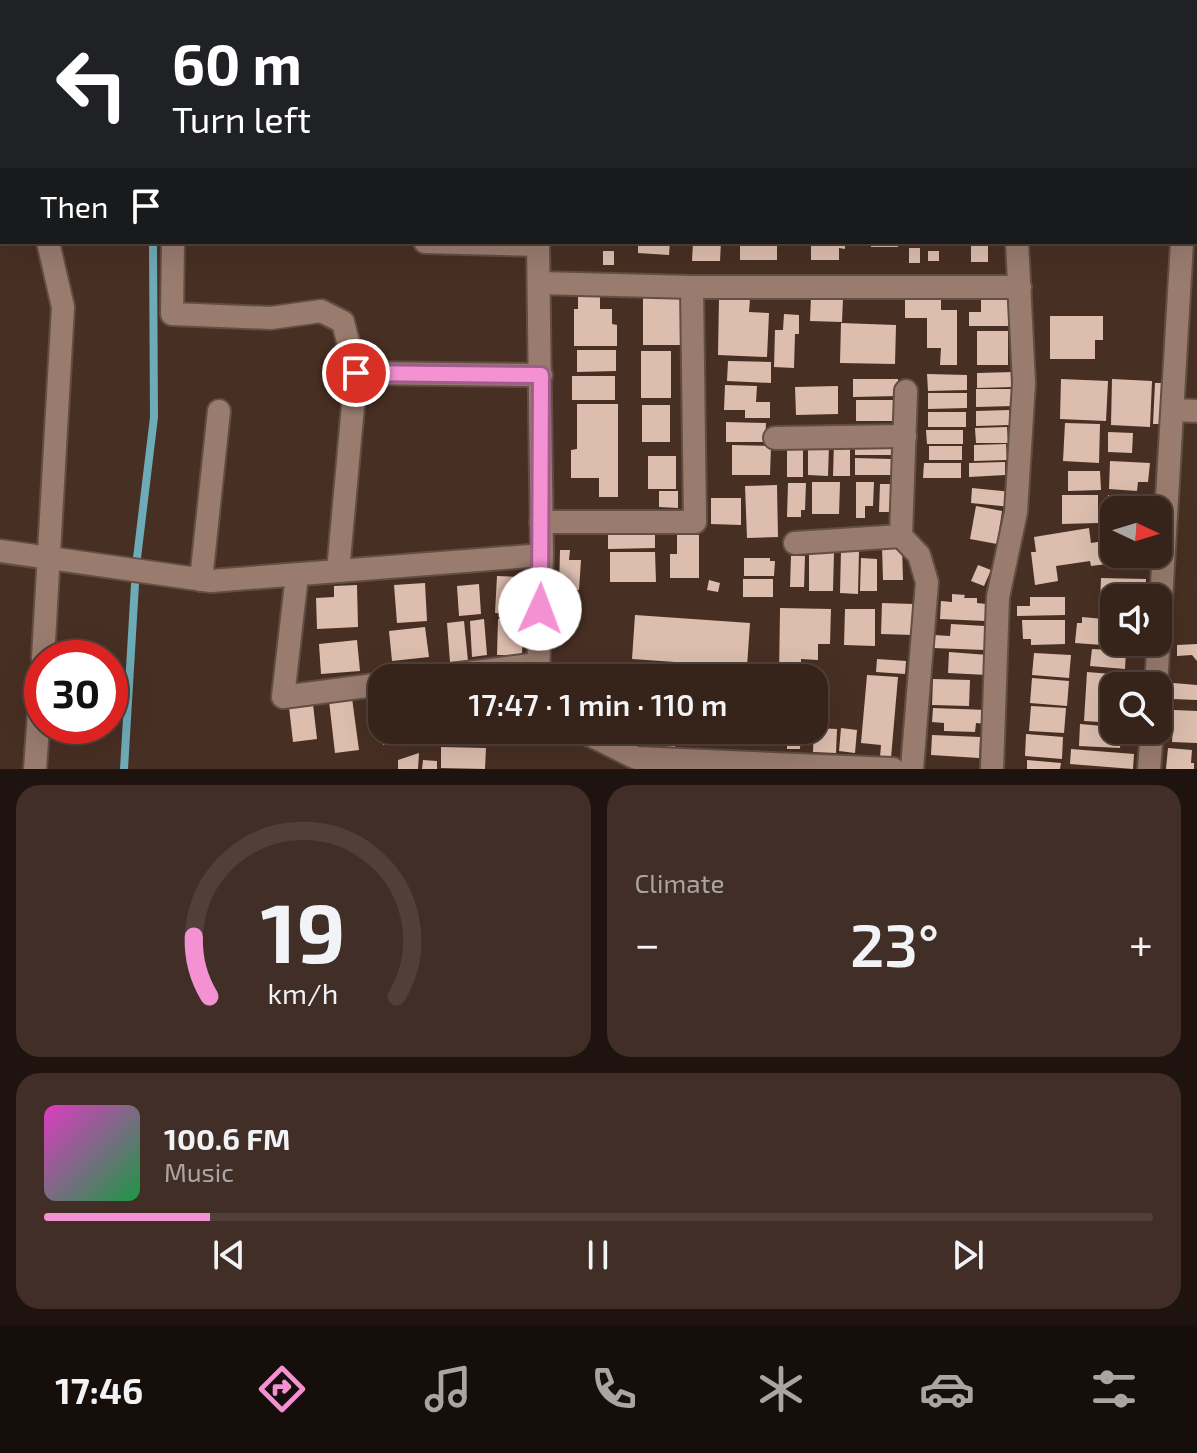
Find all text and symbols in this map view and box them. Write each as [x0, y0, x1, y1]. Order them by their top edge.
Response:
text: 60 m [172, 29, 302, 96]
icon: left [40, 32, 144, 136]
text: Turn left [172, 97, 311, 140]
icon: arrive [124, 184, 168, 228]
text: Then [40, 188, 108, 224]
pin [322, 339, 390, 407]
icon: arrive [334, 351, 378, 395]
north arrow [1100, 496, 1172, 568]
map controls [1100, 496, 1172, 744]
position arrow [498, 567, 582, 651]
button: sound [1100, 584, 1172, 656]
speed limit sign: 30 [24, 640, 128, 744]
button: search [1100, 672, 1172, 744]
text: 17:47 · 1 min · 110 m [469, 686, 727, 722]
text: Climate [635, 867, 724, 898]
text: 19 [261, 880, 346, 980]
text: 23° [850, 907, 939, 979]
text: − [635, 916, 660, 969]
text: + [1129, 916, 1153, 969]
text: km/h [268, 975, 339, 1010]
text: 100.6 FM [164, 1120, 290, 1156]
text: Music [164, 1156, 234, 1187]
icon: previous [207, 1233, 251, 1277]
icon: pause [576, 1233, 620, 1277]
icon: next [946, 1233, 990, 1277]
icon: directions [254, 1361, 310, 1417]
icon: music [420, 1361, 476, 1417]
icon: phone [586, 1361, 642, 1417]
icon: climate [753, 1361, 809, 1417]
icon: car [919, 1361, 975, 1417]
icon: filters [1086, 1361, 1142, 1417]
text: 17:46 [55, 1368, 143, 1411]

